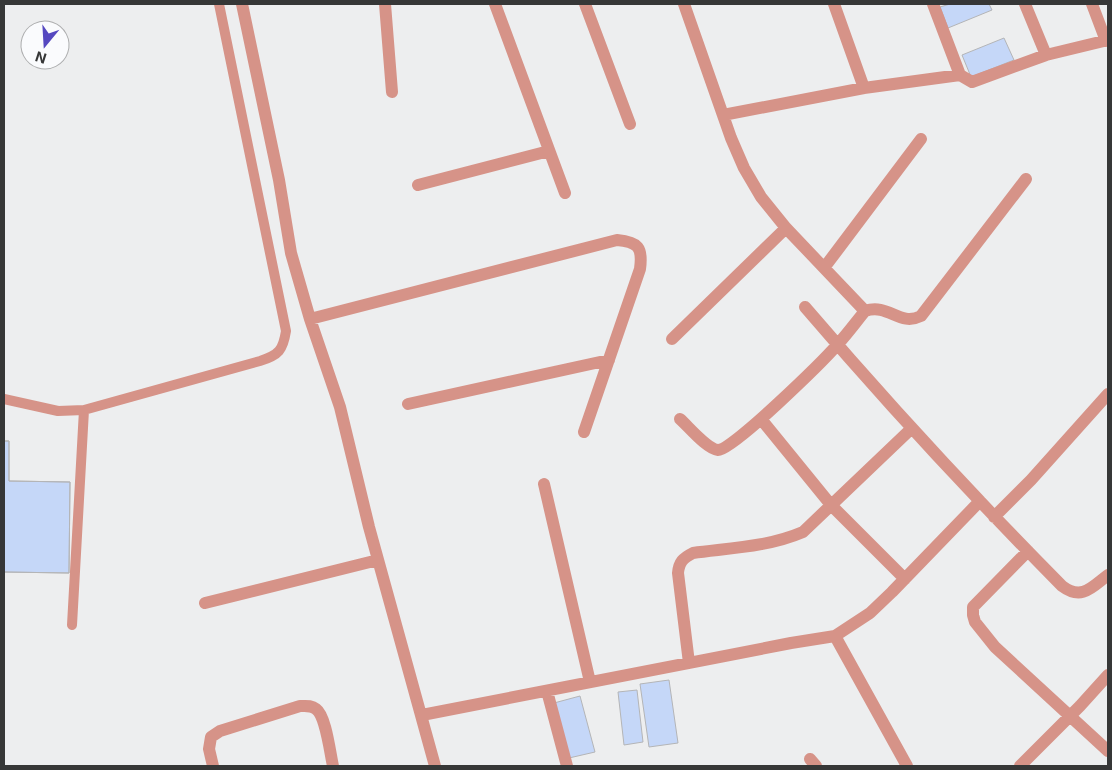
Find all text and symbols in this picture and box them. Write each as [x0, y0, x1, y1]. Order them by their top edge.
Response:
north arrow [20, 20, 70, 70]
text: N [33, 48, 49, 68]

